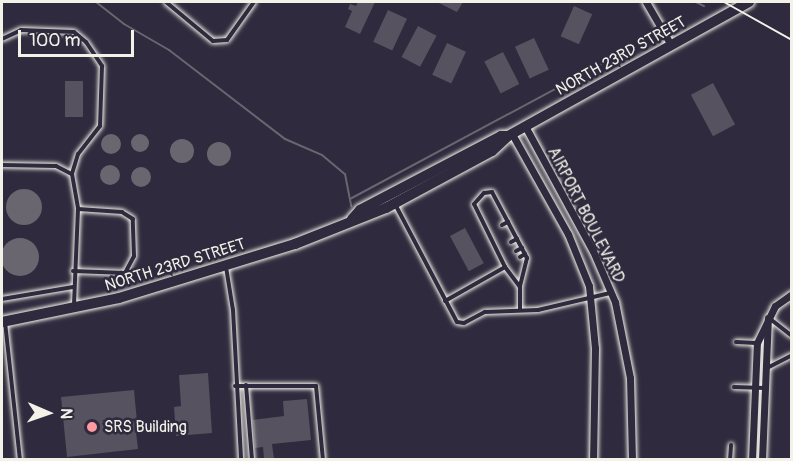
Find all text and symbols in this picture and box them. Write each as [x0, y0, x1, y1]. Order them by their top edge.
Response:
street label: NORTH 23RD STREET [553, 12, 689, 100]
scale bar [21, 18, 136, 56]
text: 100 m [29, 29, 81, 52]
street label: AIRPORT BOULEVARD [543, 144, 629, 286]
street label: NORTH 23RD STREET [102, 234, 248, 296]
north arrow [18, 383, 78, 443]
text: N [56, 408, 76, 419]
place label: SRS Building [104, 417, 187, 437]
marker: SRS Building [85, 420, 99, 434]

